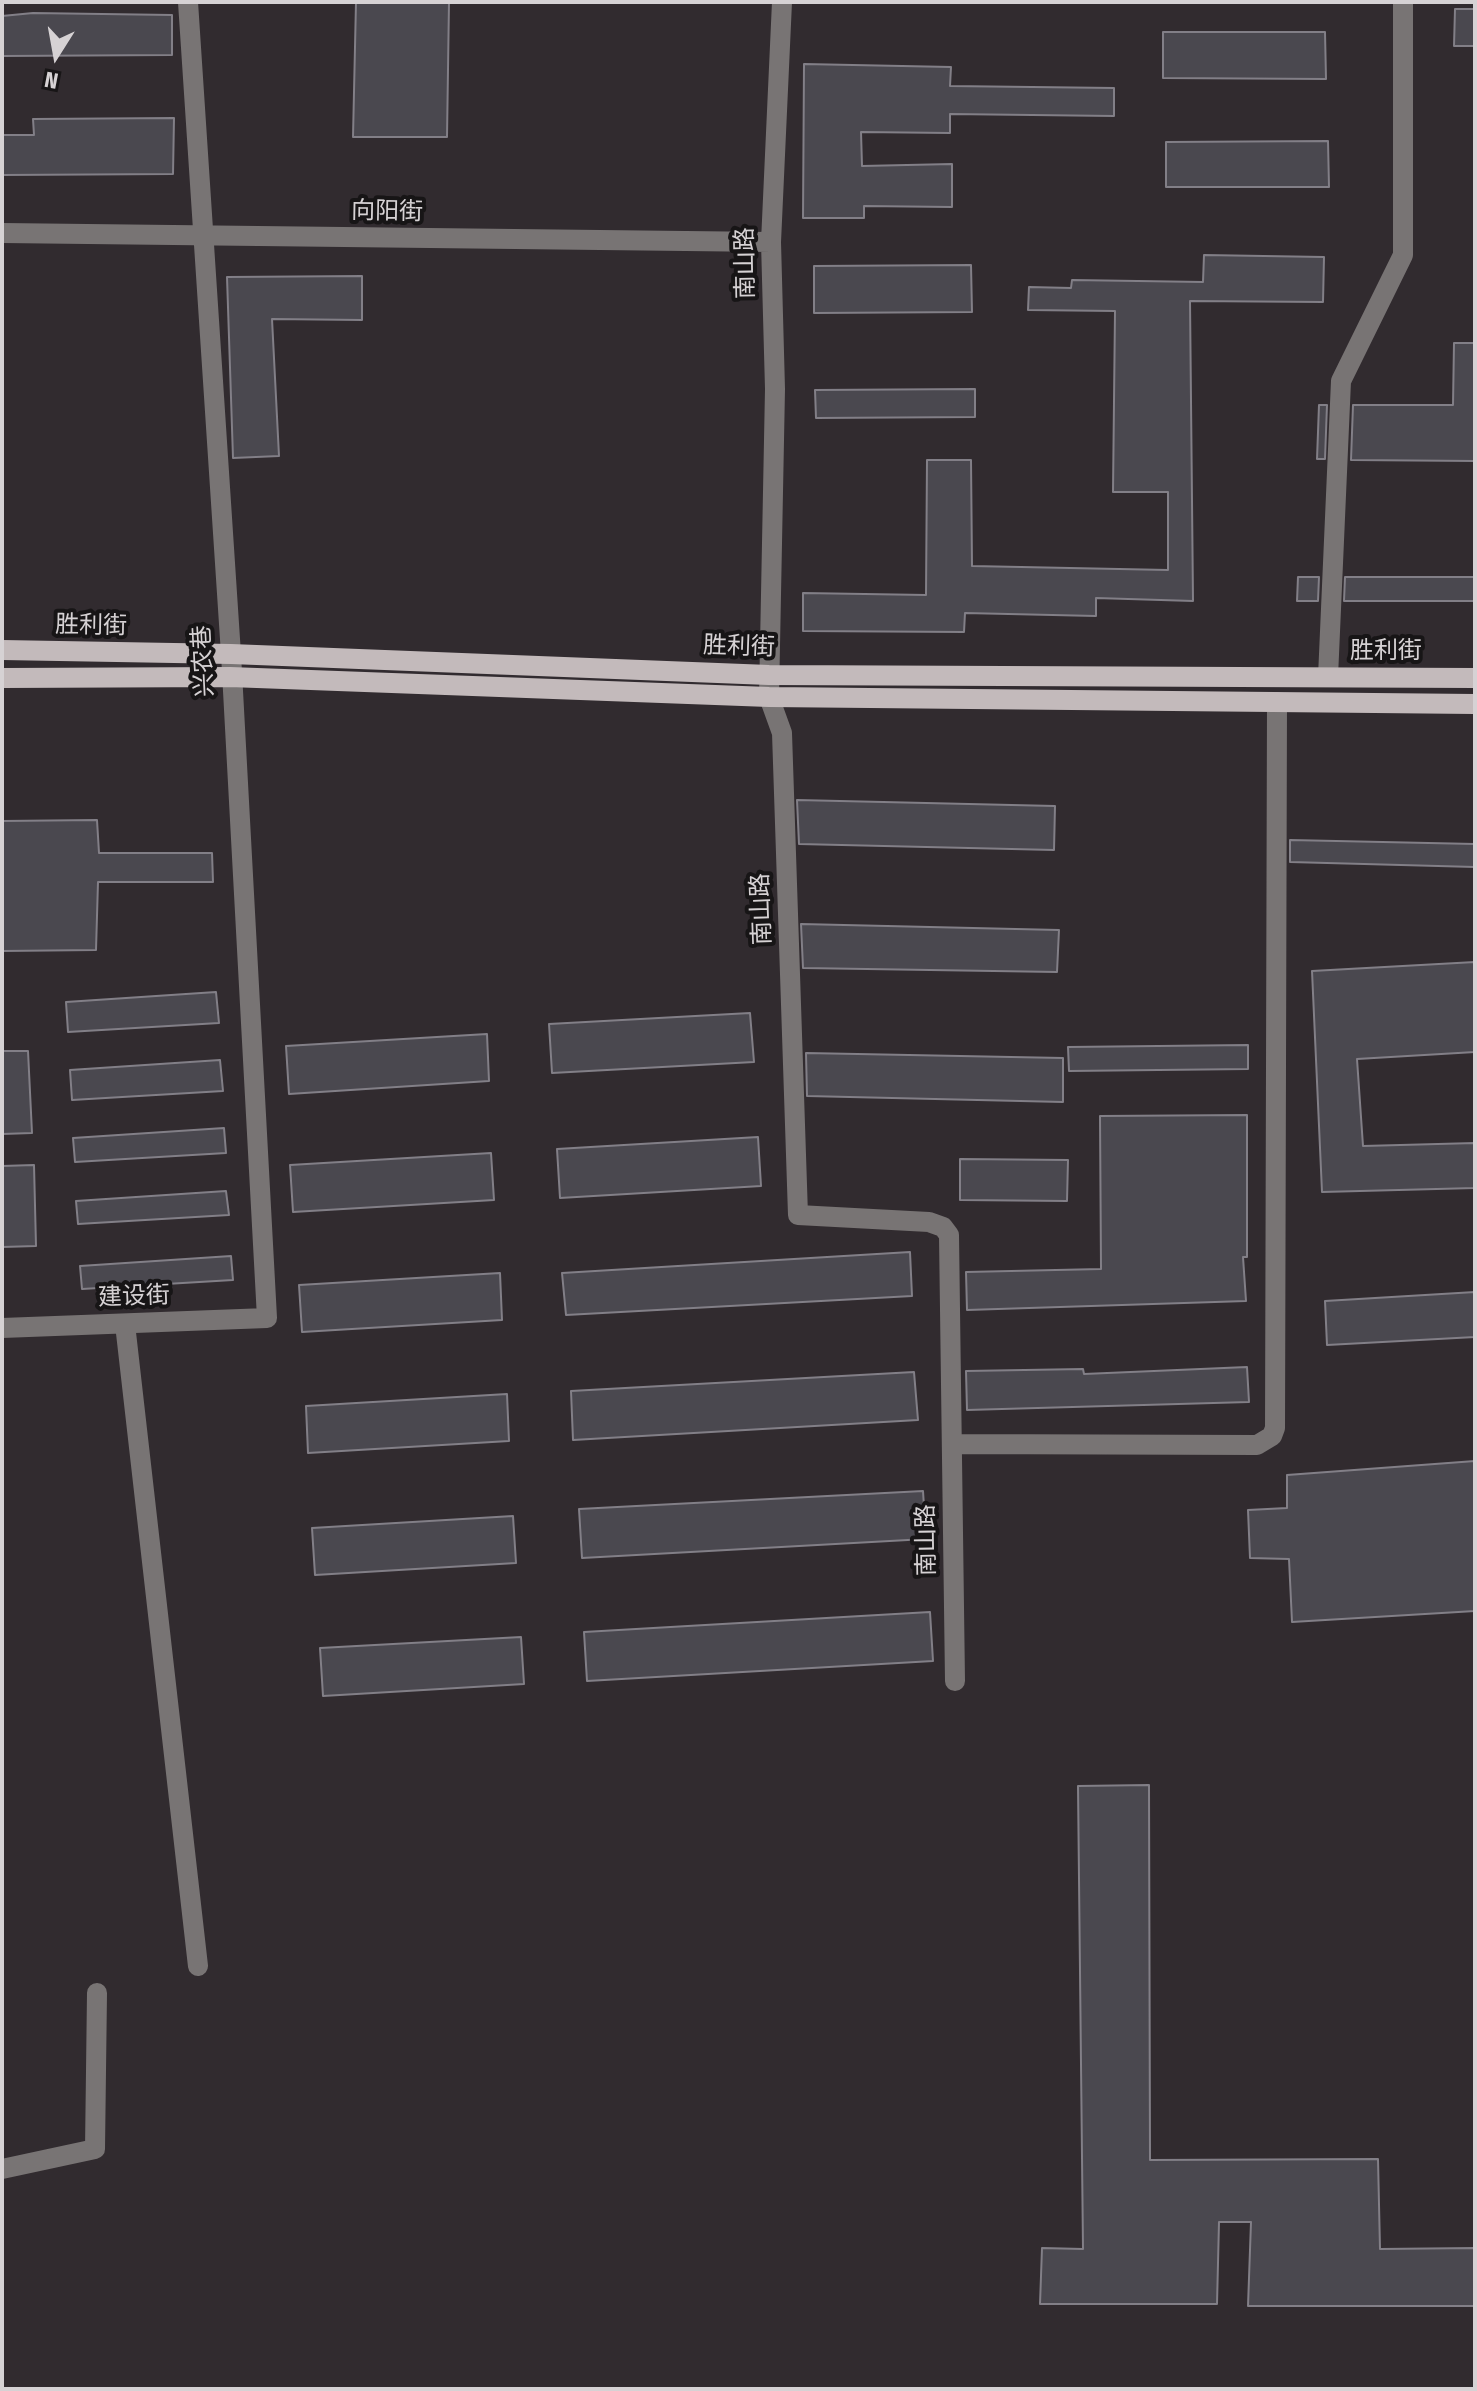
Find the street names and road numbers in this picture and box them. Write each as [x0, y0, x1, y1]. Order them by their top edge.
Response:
street label: 向阳街 [351, 197, 423, 227]
street label: 南山路 [731, 227, 761, 299]
street label: 胜利街 [55, 611, 127, 641]
street label: 兴农巷 [188, 624, 220, 698]
street label: 胜利街 [703, 631, 775, 663]
street label: 胜利街 [1350, 637, 1422, 665]
street label: 南山路 [746, 873, 778, 945]
street label: 建设街 [98, 1281, 170, 1313]
street label: 南山路 [912, 1504, 942, 1576]

